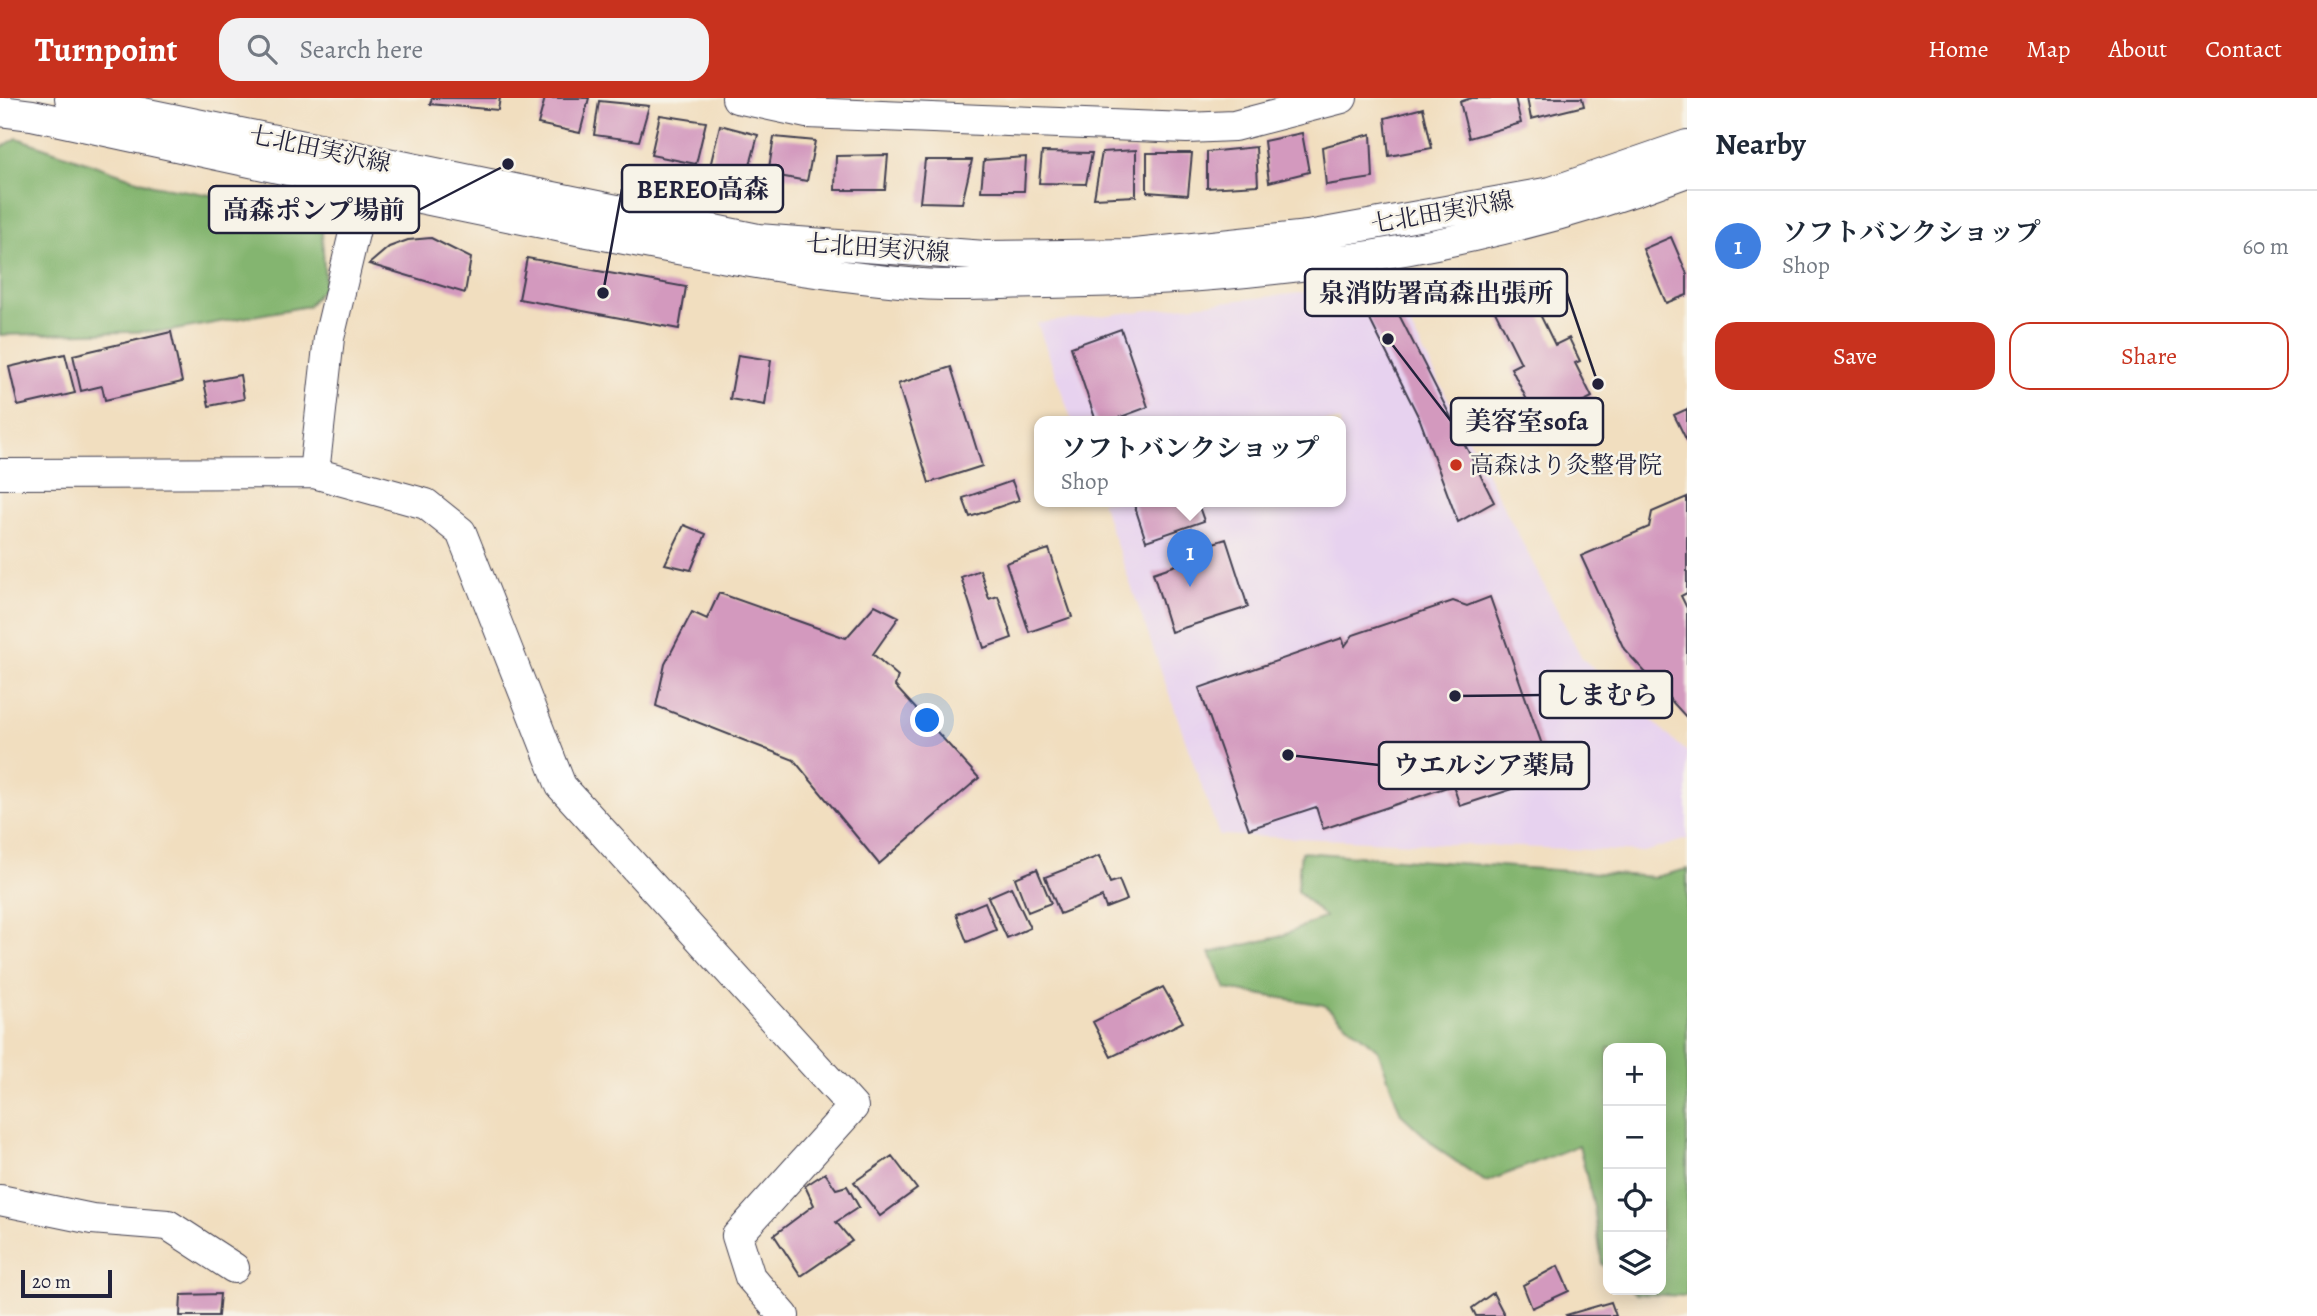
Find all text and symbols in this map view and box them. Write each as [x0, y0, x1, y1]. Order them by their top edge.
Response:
search box [219, 18, 709, 81]
text: Turnpoint [35, 27, 177, 72]
icon: search [243, 30, 281, 68]
text: Search here [299, 32, 423, 67]
text: Home [1928, 33, 1989, 65]
text: Map [2027, 33, 2071, 65]
text: About [2109, 33, 2167, 65]
text: Contact [2205, 33, 2282, 65]
street label: 七北田実沢線 [246, 118, 394, 180]
text: Nearby [1715, 124, 1806, 164]
callout: BEREO高森 [622, 165, 783, 212]
text: BEREO高森 [636, 172, 770, 207]
street label: 七北田実沢線 [1368, 184, 1516, 240]
callout: 高森ポンプ場前 [209, 186, 419, 233]
text: 高森ポンプ場前 [223, 193, 405, 228]
text: ソフトバンクショップ [1782, 215, 2040, 250]
street label: 七北田実沢線 [805, 227, 951, 269]
text: 1 [1734, 231, 1742, 262]
text: 60 m [2242, 231, 2289, 262]
text: Shop [1782, 250, 1830, 281]
callout: 泉消防署高森出張所 [1305, 269, 1567, 316]
text: 泉消防署高森出張所 [1319, 276, 1553, 311]
button: Save [1715, 322, 1995, 390]
button: Share [2009, 322, 2289, 390]
callout: 美容室sofa [1451, 398, 1603, 445]
text: 美容室sofa [1465, 404, 1589, 439]
popup [1034, 416, 1346, 507]
text: ソフトバンクショップ [1061, 431, 1319, 466]
place label: 高森はり灸整骨院 [1470, 449, 1662, 481]
marker: 高森はり灸整骨院 [1448, 457, 1464, 473]
text: Shop [1061, 466, 1109, 497]
pin: 1 [1167, 529, 1213, 587]
callout: しまむら [1540, 671, 1672, 718]
text: しまむら [1554, 678, 1658, 713]
your location [910, 703, 944, 737]
callout: ウエルシア薬局 [1379, 742, 1589, 789]
text: ウエルシア薬局 [1393, 748, 1575, 783]
map controls [1603, 1043, 1666, 1295]
button: + [1603, 1043, 1666, 1106]
button: − [1603, 1106, 1666, 1169]
button: locate [1603, 1169, 1666, 1232]
button: layers [1603, 1232, 1666, 1295]
scale bar [21, 1267, 112, 1299]
text: 20 m [32, 1269, 71, 1295]

